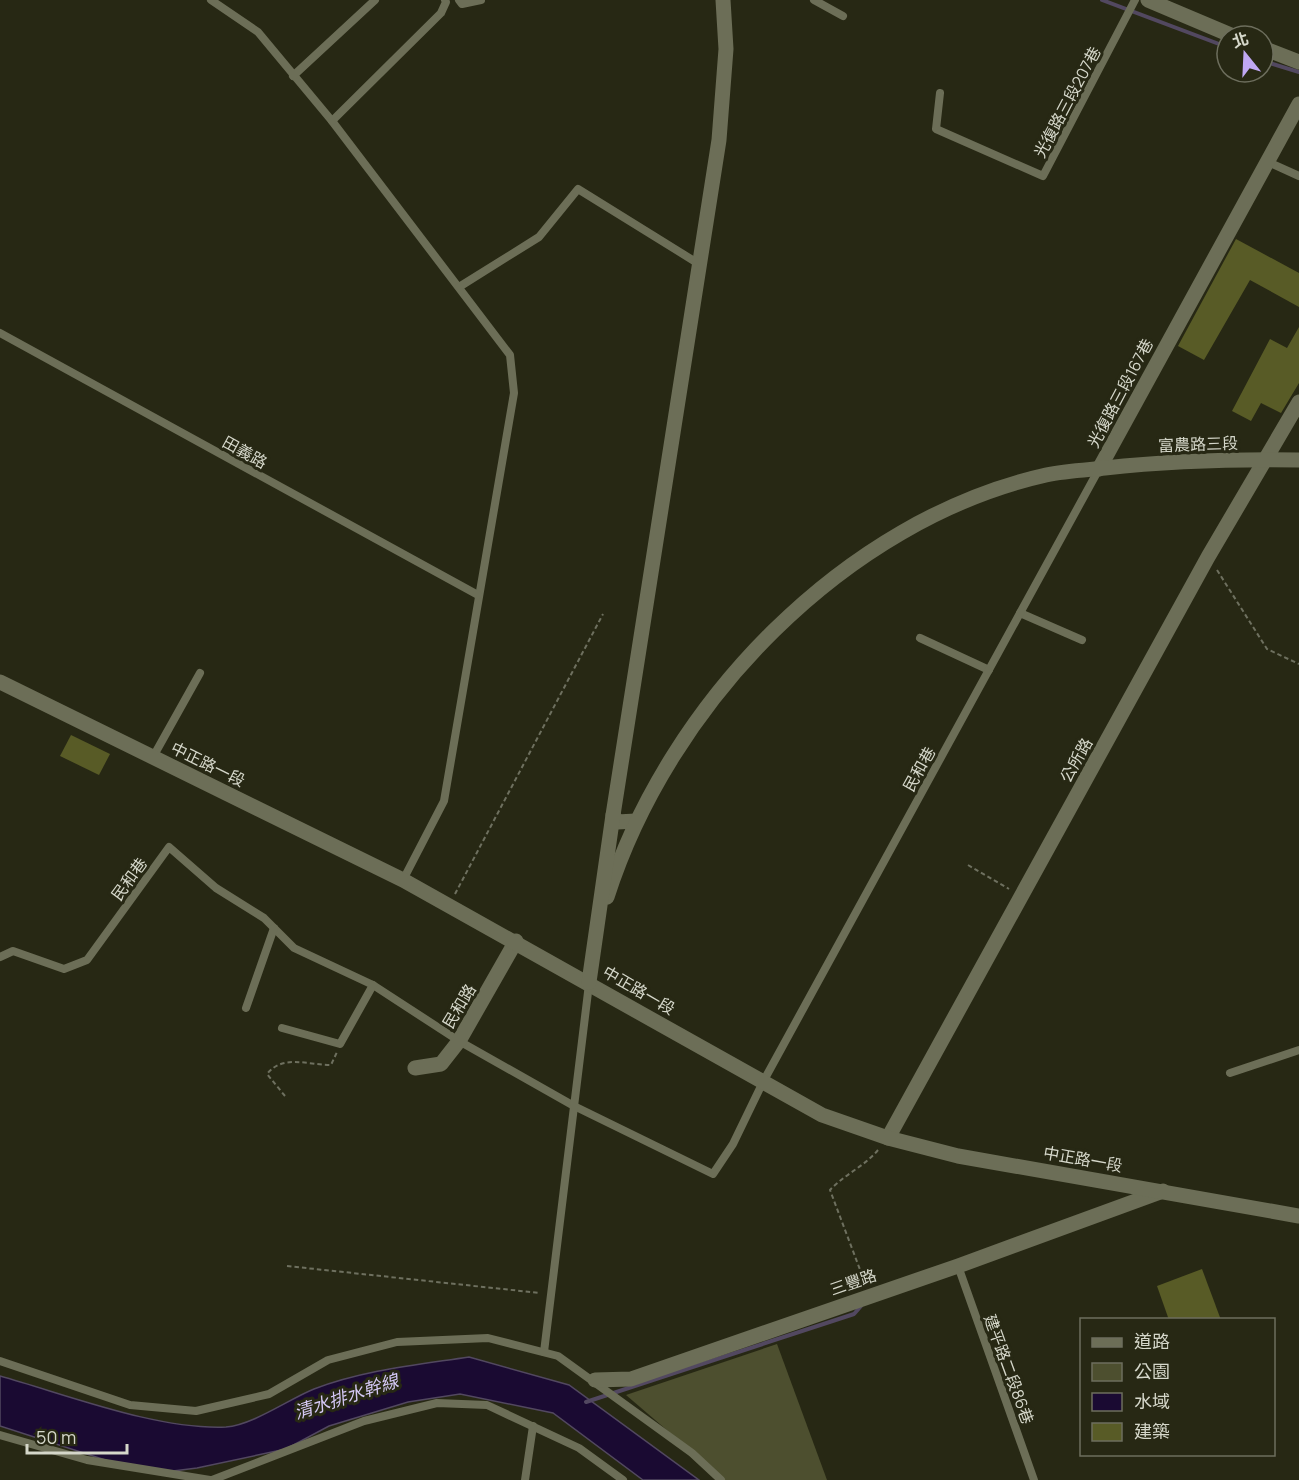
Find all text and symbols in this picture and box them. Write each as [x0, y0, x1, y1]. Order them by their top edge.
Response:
north arrow [1215, 24, 1275, 84]
text: 北 [1229, 27, 1251, 53]
street label: 光復路三段207巷 [1028, 43, 1106, 161]
street label: 光復路三段167巷 [1082, 335, 1158, 451]
street label: 田義路 [219, 431, 271, 473]
street label: 富農路三段 [1158, 432, 1238, 456]
street label: 公所路 [1055, 734, 1097, 786]
street label: 中正路一段 [167, 737, 249, 791]
street label: 民和巷 [898, 743, 940, 795]
street label: 民和巷 [106, 853, 152, 905]
street label: 中正路一段 [599, 960, 679, 1020]
street label: 民和路 [437, 980, 481, 1032]
street label: 中正路一段 [1042, 1141, 1124, 1177]
street label: 三豐路 [827, 1264, 879, 1300]
street label: 建平路二段86巷 [979, 1311, 1039, 1427]
legend [1080, 1318, 1275, 1456]
text: 道路 [1134, 1329, 1170, 1353]
text: 公園 [1134, 1359, 1170, 1383]
water label: 清水排水幹線 [291, 1367, 403, 1424]
text: 水域 [1134, 1389, 1170, 1413]
scale bar [27, 1417, 128, 1455]
text: 建築 [1134, 1419, 1170, 1443]
text: 50 m [36, 1425, 76, 1449]

